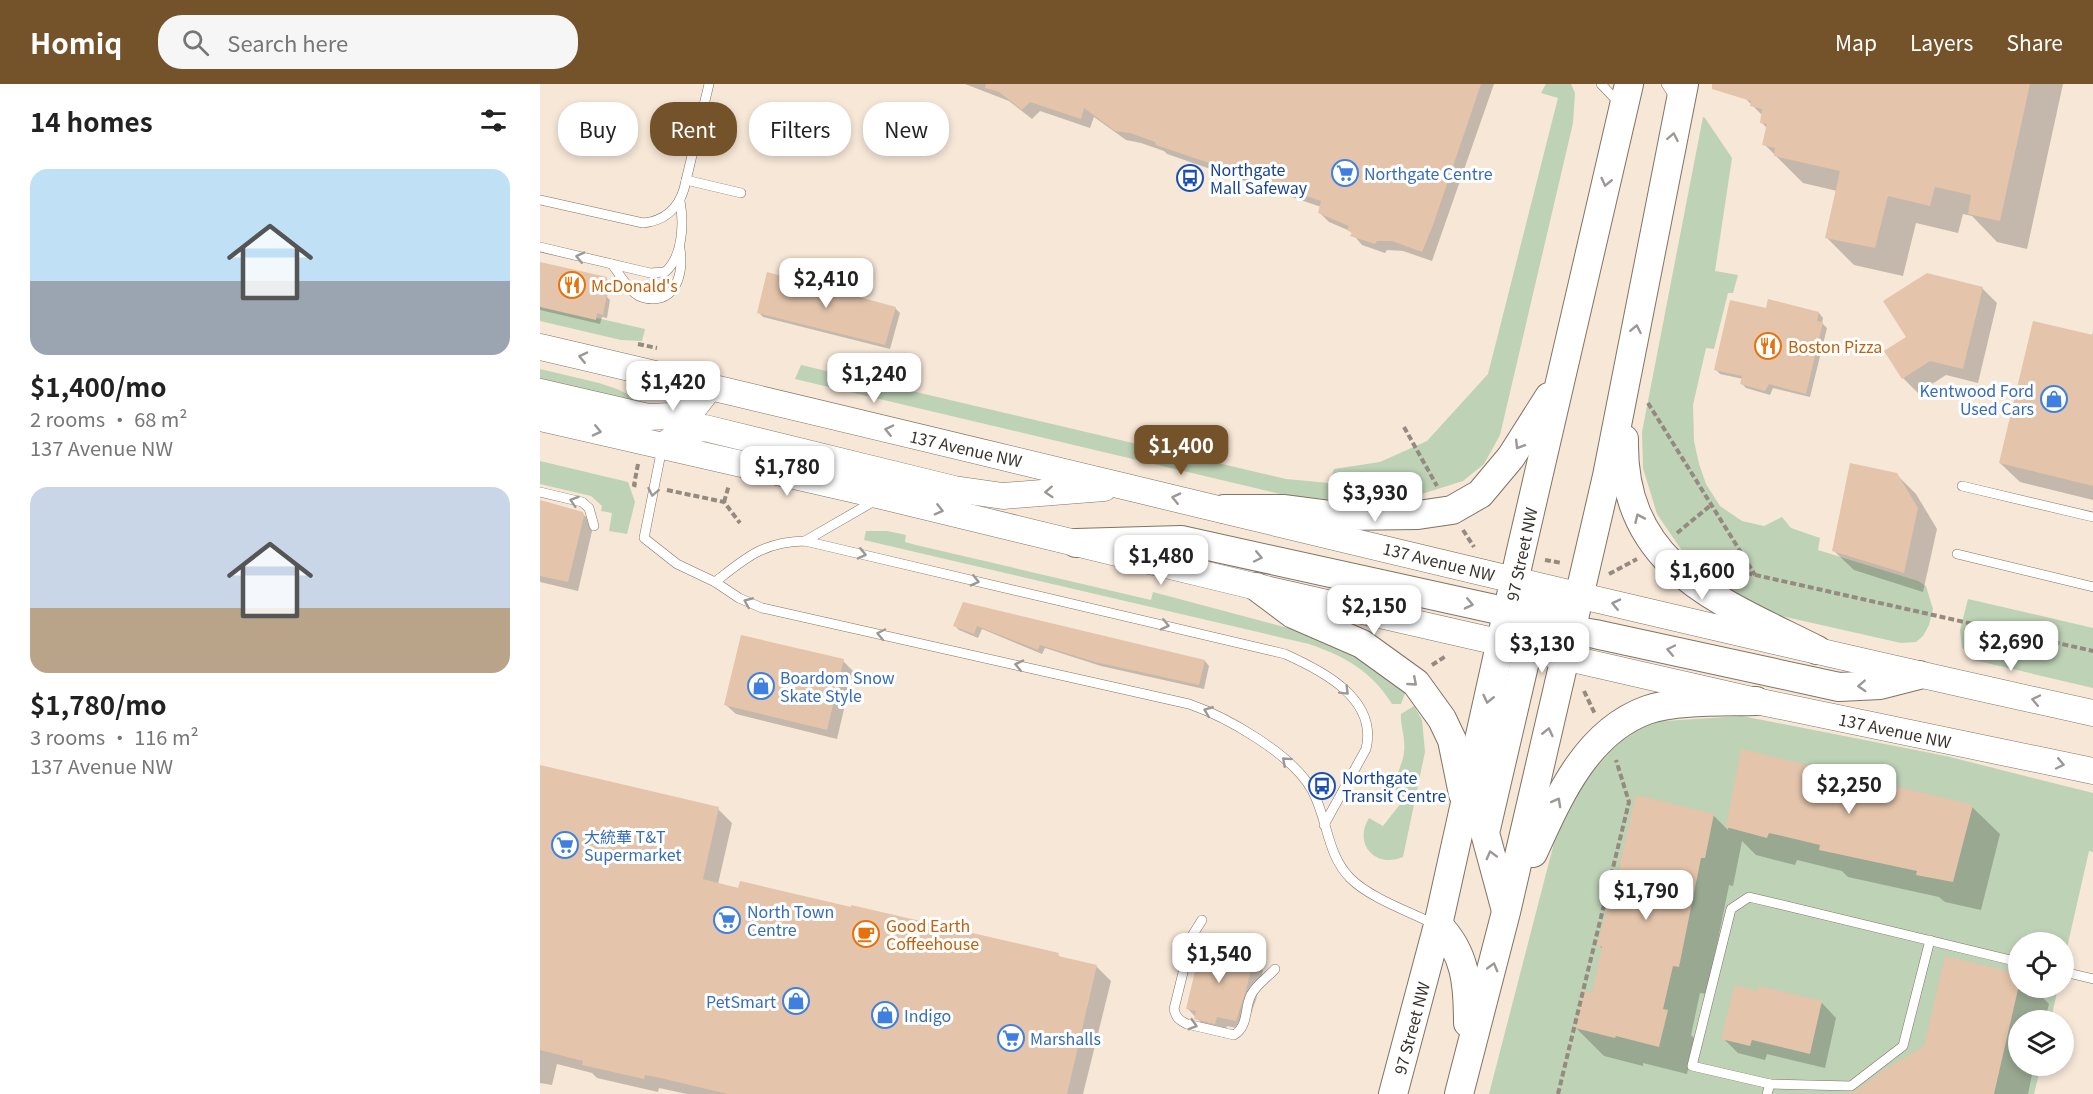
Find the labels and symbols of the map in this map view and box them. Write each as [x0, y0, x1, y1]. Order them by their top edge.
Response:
one-way arrow [1666, 132, 1679, 142]
place label: Northgate Mall Safeway [1210, 157, 1308, 199]
supermarket icon: Northgate Centre [1330, 158, 1360, 188]
place label: Northgate Centre [1364, 161, 1493, 185]
bus stop icon: Northgate Mall Safeway [1175, 163, 1205, 193]
one-way arrow [1600, 177, 1613, 187]
one-way arrow [575, 251, 585, 264]
pin: $2,410 [777, 258, 875, 309]
restaurant icon: McDonald's [557, 270, 587, 300]
place label: McDonald's [591, 273, 678, 297]
one-way arrow [1629, 324, 1642, 334]
restaurant icon: Boston Pizza [1753, 331, 1783, 361]
place label: Boston Pizza [1788, 334, 1882, 358]
one-way arrow [579, 352, 589, 365]
pin: $1,240 [825, 353, 923, 404]
pin: $1,420 [624, 361, 722, 412]
place label: Kentwood Ford Used Cars [1919, 378, 2034, 420]
shop icon: Kentwood Ford Used Cars [2039, 384, 2069, 414]
street label: 137 Avenue NW [908, 423, 1024, 473]
one-way arrow [592, 424, 602, 437]
one-way arrow [884, 424, 894, 437]
pin: $1,400 [1132, 425, 1230, 476]
one-way arrow [1514, 439, 1526, 449]
pin: $1,780 [738, 446, 836, 497]
pin: $3,930 [1326, 472, 1424, 523]
one-way arrow [1045, 486, 1054, 499]
one-way arrow [647, 487, 660, 497]
one-way arrow [1171, 492, 1181, 505]
one-way arrow [569, 496, 580, 508]
one-way arrow [934, 502, 944, 515]
street label: 97 Street NW [1499, 505, 1543, 603]
one-way arrow [1634, 514, 1646, 525]
pin: $1,480 [1112, 535, 1210, 586]
street label: 137 Avenue NW [1381, 536, 1497, 586]
one-way arrow [856, 547, 866, 560]
one-way arrow [1253, 550, 1263, 563]
pin: $1,600 [1653, 550, 1751, 601]
one-way arrow [970, 573, 980, 586]
pin: $2,150 [1325, 585, 1423, 636]
one-way arrow [1464, 596, 1474, 609]
one-way arrow [743, 597, 754, 609]
one-way arrow [1612, 598, 1622, 611]
one-way arrow [1160, 617, 1170, 630]
pin: $2,690 [1962, 621, 2060, 672]
pin: $3,130 [1493, 623, 1591, 674]
one-way arrow [876, 628, 886, 641]
one-way arrow [1666, 645, 1676, 658]
one-way arrow [1014, 659, 1024, 672]
place label: Boardom Snow Skate Style [780, 665, 895, 707]
shop icon: Boardom Snow Skate Style [746, 671, 776, 701]
one-way arrow [1406, 675, 1417, 686]
one-way arrow [1857, 679, 1866, 692]
one-way arrow [1338, 683, 1349, 694]
one-way arrow [1482, 694, 1495, 704]
one-way arrow [2031, 695, 2041, 708]
one-way arrow [1203, 706, 1214, 718]
street label: 137 Avenue NW [1837, 706, 1953, 754]
one-way arrow [1540, 727, 1553, 737]
one-way arrow [1282, 757, 1293, 768]
one-way arrow [2054, 757, 2064, 770]
pin: $2,250 [1800, 764, 1898, 815]
place label: Northgate Transit Centre [1342, 765, 1447, 807]
bus stop icon: Northgate Transit Centre [1307, 771, 1337, 801]
one-way arrow [1550, 797, 1561, 808]
place label: 大統華 T&T Supermarket [584, 824, 681, 866]
supermarket icon: 大統華 T&T Supermarket [550, 830, 580, 860]
one-way arrow [1486, 851, 1498, 861]
pin: $1,790 [1597, 870, 1695, 921]
place label: North Town Centre [747, 899, 834, 941]
supermarket icon: North Town Centre [712, 905, 742, 935]
place label: Good Earth Coffeehouse [886, 913, 979, 955]
cafe icon: Good Earth Coffeehouse [851, 919, 881, 949]
pin: $1,540 [1170, 933, 1268, 984]
one-way arrow [1485, 962, 1498, 972]
street label: 97 Street NW [1387, 979, 1435, 1077]
shop icon: PetSmart [781, 986, 811, 1016]
place label: PetSmart [706, 989, 776, 1013]
shop icon: Indigo [870, 1000, 900, 1030]
place label: Indigo [904, 1003, 951, 1027]
one-way arrow [1187, 1018, 1198, 1030]
supermarket icon: Marshalls [996, 1023, 1026, 1053]
place label: Marshalls [1030, 1026, 1101, 1050]

